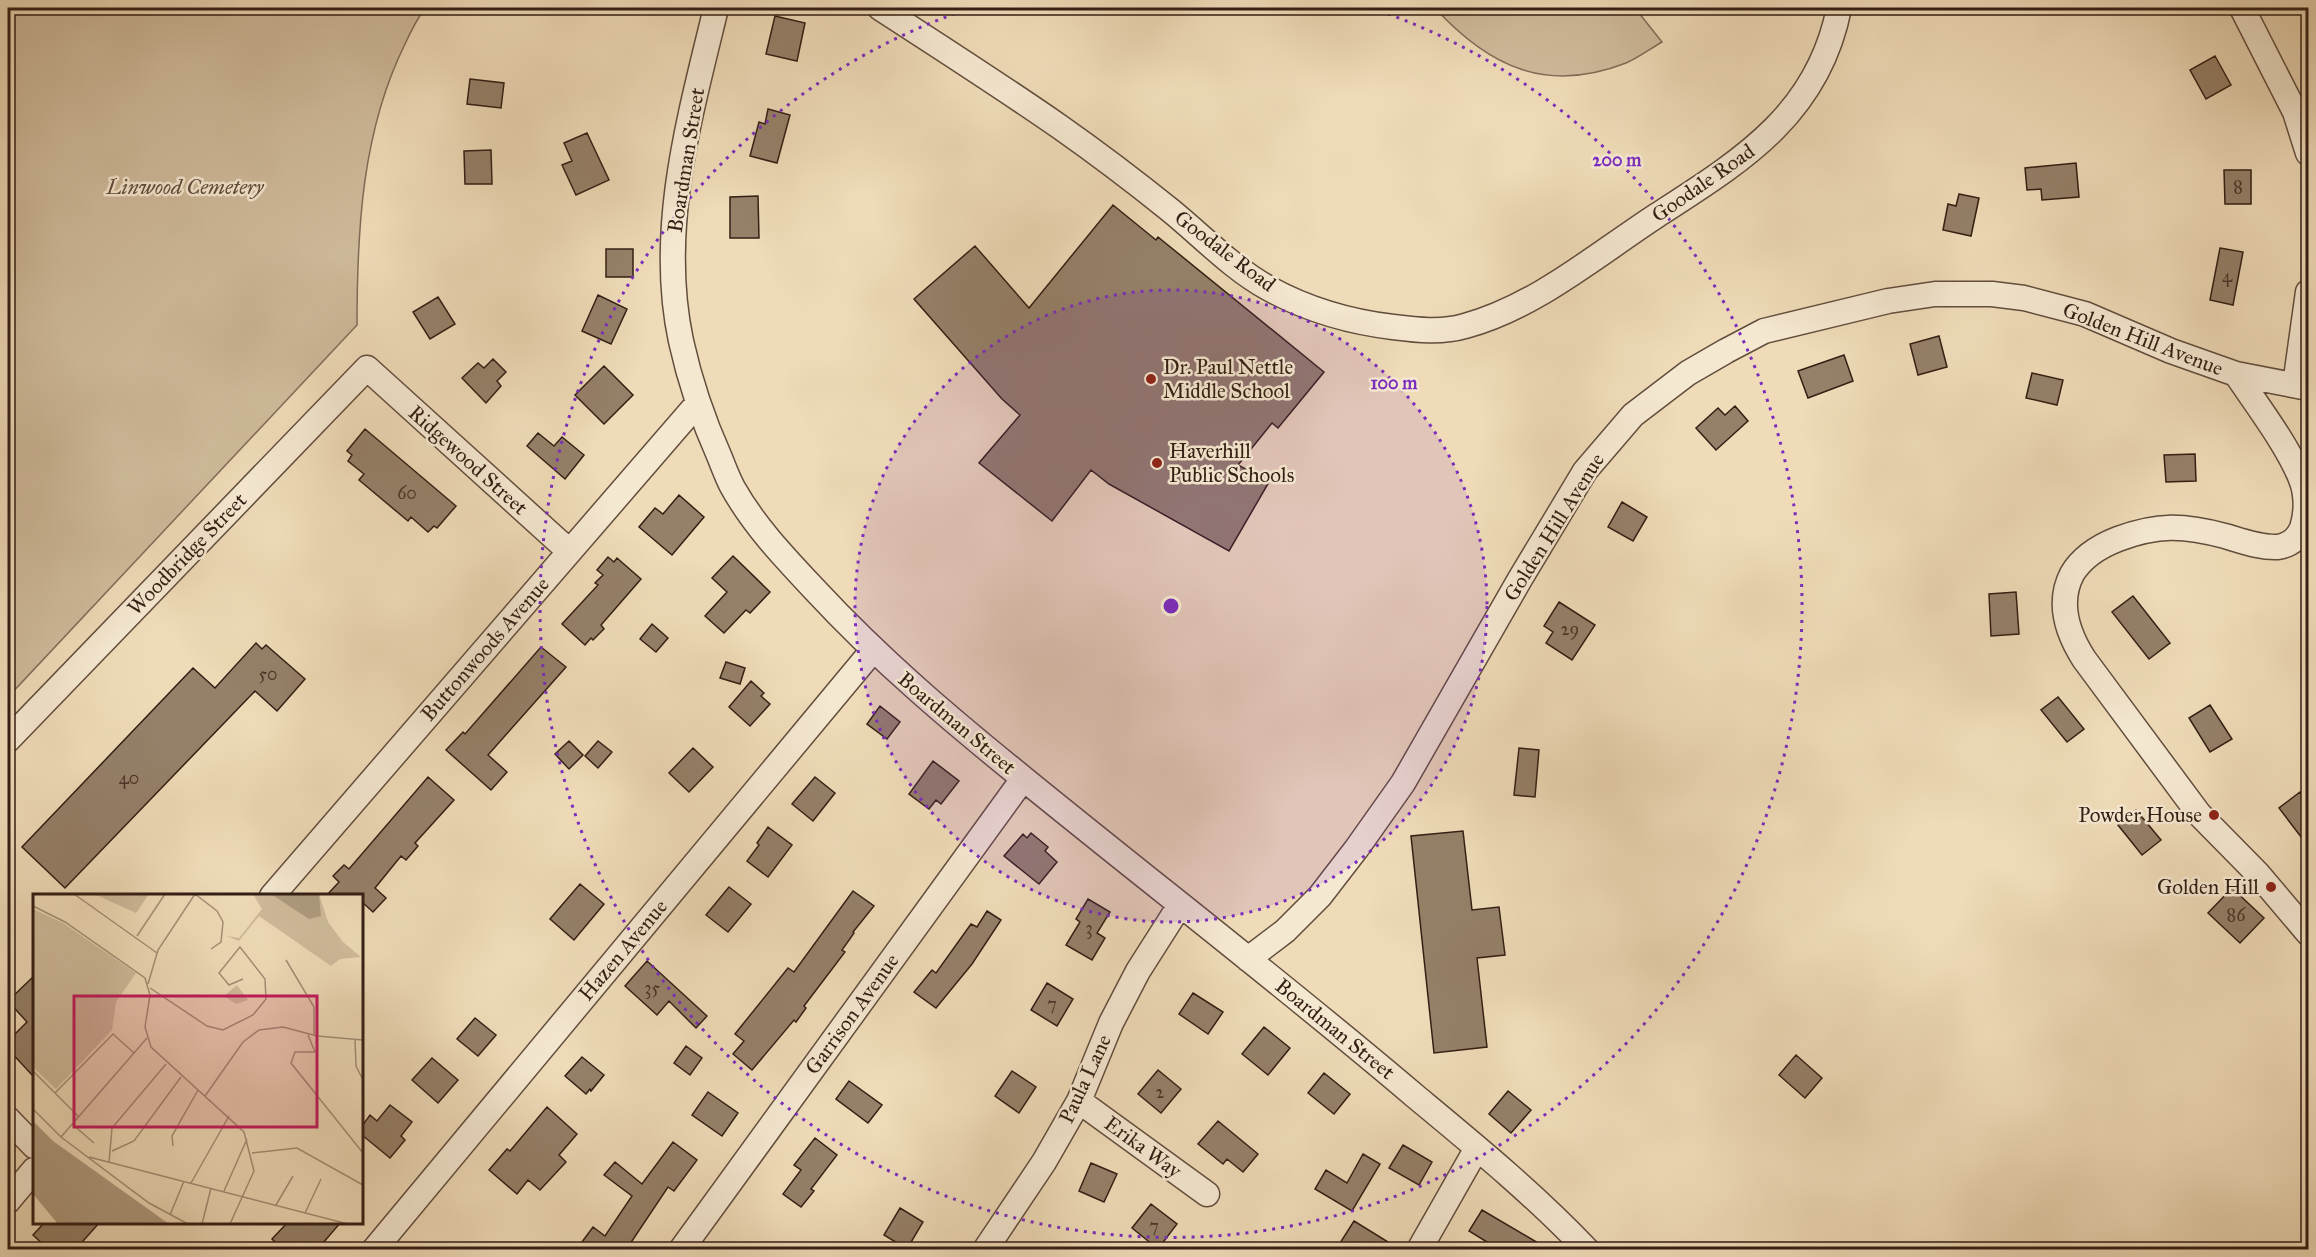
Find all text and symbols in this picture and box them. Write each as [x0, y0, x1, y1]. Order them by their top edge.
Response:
street label: Boardman Street [662, 85, 710, 234]
street label: Goodale Road [1646, 138, 1760, 228]
text: 200 m [1593, 149, 1642, 171]
park label: Linwood Cemetery [105, 174, 265, 200]
house number: 8 [2233, 176, 2243, 198]
street label: Goodale Road [1169, 205, 1281, 298]
house number: 4 [2222, 265, 2233, 287]
street label: Golden Hill Avenue [2059, 296, 2227, 382]
place label: Dr. Paul Nettle Middle School [1163, 354, 1293, 404]
marker: Dr. Paul Nettle Middle School [1144, 372, 1158, 386]
text: 100 m [1371, 372, 1418, 394]
street label: Ridgewood Street [403, 400, 534, 521]
place label: Haverhill Public Schools [1169, 438, 1294, 488]
street label: Golden Hill Avenue [1498, 448, 1610, 606]
marker: Haverhill Public Schools [1150, 456, 1164, 470]
house number: 60 [397, 482, 417, 504]
street label: Woodbridge Street [122, 487, 253, 621]
street label: Buttonwoods Avenue [415, 571, 555, 726]
centre of rings [1161, 596, 1181, 616]
house number: 29 [1561, 618, 1579, 640]
house number: 50 [259, 663, 277, 685]
street label: Boardman Street [893, 666, 1022, 780]
house number: 40 [119, 767, 139, 789]
place label: Powder House [2078, 802, 2202, 828]
marker: Powder House [2207, 808, 2221, 822]
place label: Golden Hill [2157, 874, 2259, 900]
marker: Golden Hill [2264, 880, 2278, 894]
inset map [33, 894, 363, 1224]
street label: Hazen Avenue [573, 894, 673, 1006]
house number: 86 [2227, 904, 2246, 926]
house number: 3 [1085, 917, 1093, 939]
street label: Garrison Avenue [799, 948, 905, 1080]
street label: Boardman Street [1270, 973, 1401, 1086]
house number: 35 [644, 977, 660, 999]
house number: 7 [1047, 993, 1057, 1015]
street label: Paula Lane [1053, 1030, 1117, 1128]
house number: 2 [1156, 1081, 1165, 1103]
street label: Erika Way [1099, 1110, 1188, 1184]
house number: 7 [1149, 1215, 1159, 1237]

